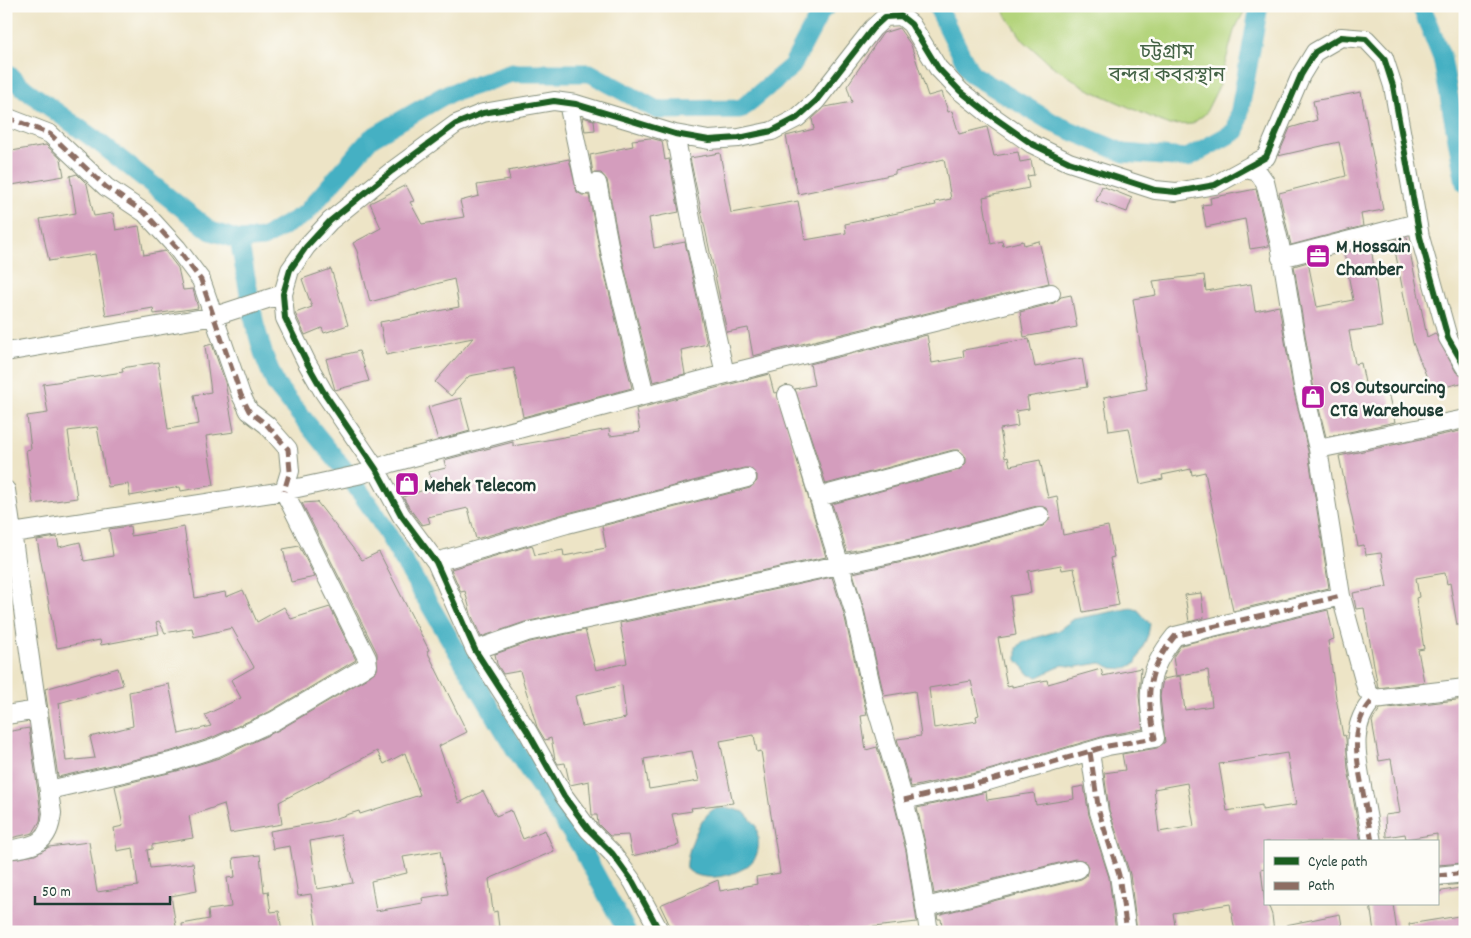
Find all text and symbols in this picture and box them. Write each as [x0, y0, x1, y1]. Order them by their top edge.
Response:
park label: চট্টগ্রাম বন্দর কবরস্থান [1108, 39, 1226, 91]
place label: M Hossain Chamber [1336, 234, 1411, 285]
office icon: M Hossain Chamber [1305, 243, 1331, 269]
place label: OS Outsourcing CTG Warehouse [1330, 375, 1446, 426]
shop icon: OS Outsourcing CTG Warehouse [1300, 384, 1326, 410]
shop icon: Mehek Telecom [394, 471, 420, 497]
place label: Mehek Telecom [424, 473, 537, 501]
legend [1264, 840, 1438, 906]
text: Cycle path [1308, 852, 1368, 874]
scale bar [35, 873, 170, 905]
text: Path [1308, 876, 1334, 898]
text: 50 m [42, 882, 71, 904]

